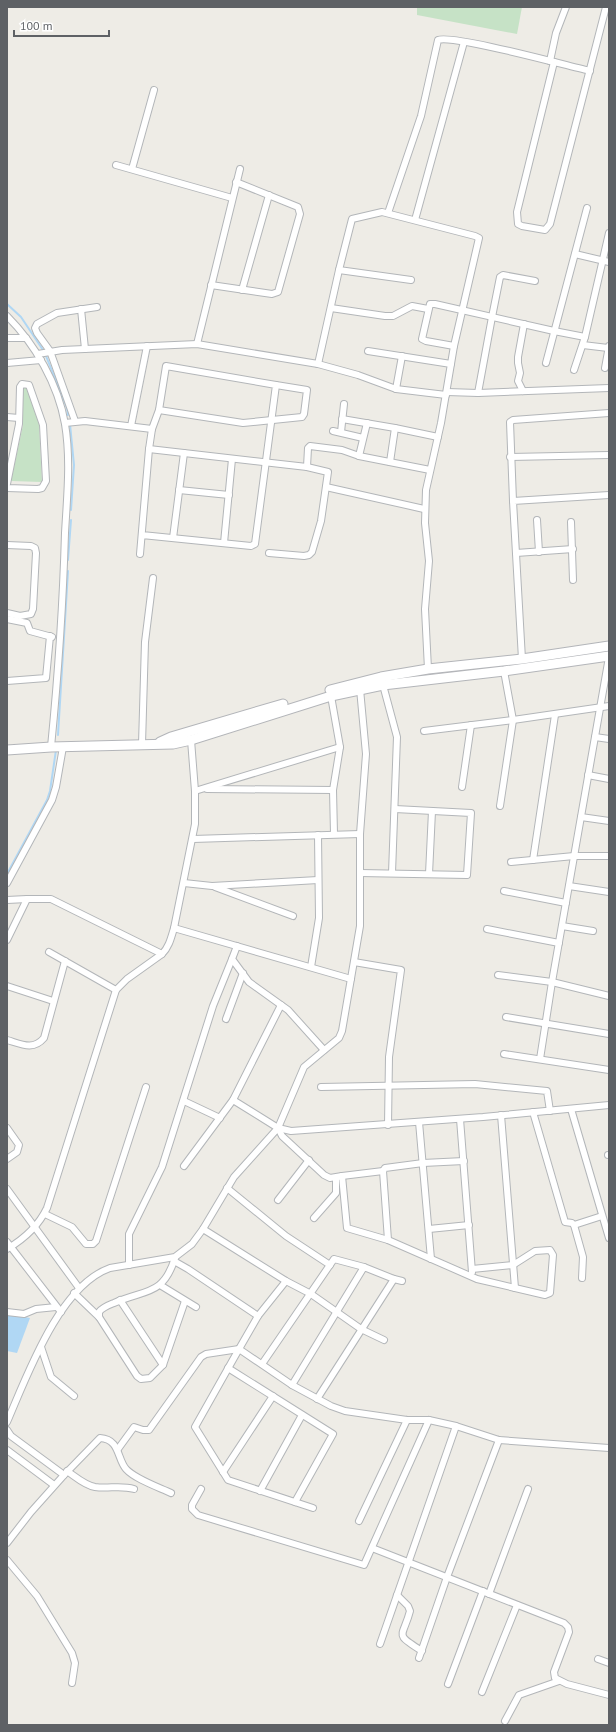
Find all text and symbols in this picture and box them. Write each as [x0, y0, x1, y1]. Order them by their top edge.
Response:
scale bar [14, 12, 109, 38]
text: 100 m [20, 18, 53, 33]

